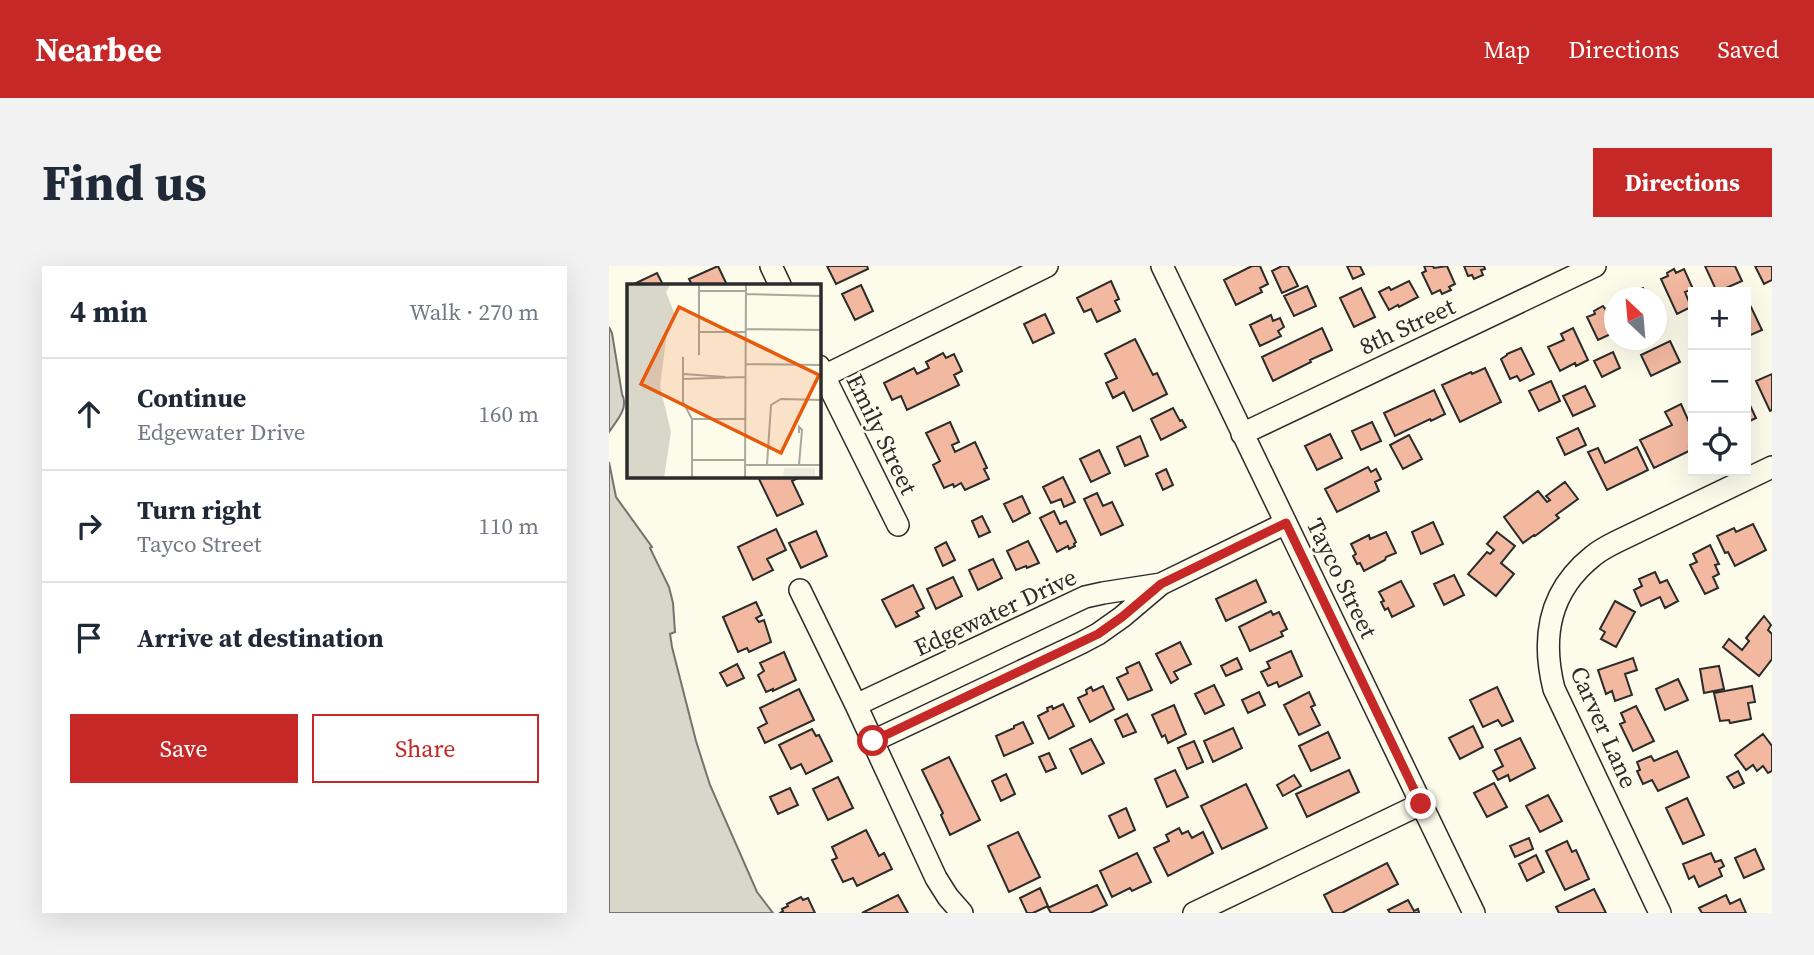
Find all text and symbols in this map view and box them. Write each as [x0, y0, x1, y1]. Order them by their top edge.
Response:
text: Nearbee [35, 27, 162, 72]
text: Map [1483, 33, 1530, 66]
text: Directions [1568, 33, 1679, 66]
text: Saved [1717, 33, 1779, 66]
button: Directions [1593, 148, 1772, 217]
text: Find us [42, 149, 207, 216]
inset map [627, 284, 821, 478]
north arrow [1604, 287, 1667, 350]
map controls [1688, 287, 1751, 476]
button: + [1688, 287, 1751, 350]
street label: 8th Street [1354, 289, 1460, 362]
text: 4 min [70, 291, 148, 332]
text: Walk · 270 m [409, 296, 539, 328]
button: − [1688, 350, 1751, 413]
street label: Emily Street [839, 368, 925, 500]
text: Continue [137, 380, 246, 416]
icon: ahead [70, 395, 108, 433]
text: 160 m [478, 398, 539, 430]
button: locate [1688, 413, 1751, 476]
text: Edgewater Drive [137, 416, 306, 448]
text: Turn right [137, 492, 261, 528]
icon: right [70, 507, 108, 545]
text: 110 m [478, 510, 539, 542]
street label: Tayco Street [1299, 512, 1385, 644]
text: Tayco Street [137, 528, 261, 560]
street label: Edgewater Drive [908, 560, 1082, 664]
icon: arrive [70, 619, 108, 657]
text: Arrive at destination [137, 620, 384, 656]
street label: Carver Lane [1562, 661, 1646, 793]
button: Save [70, 714, 298, 783]
button: Share [312, 714, 539, 783]
route start [857, 725, 888, 756]
route end [1405, 788, 1436, 819]

